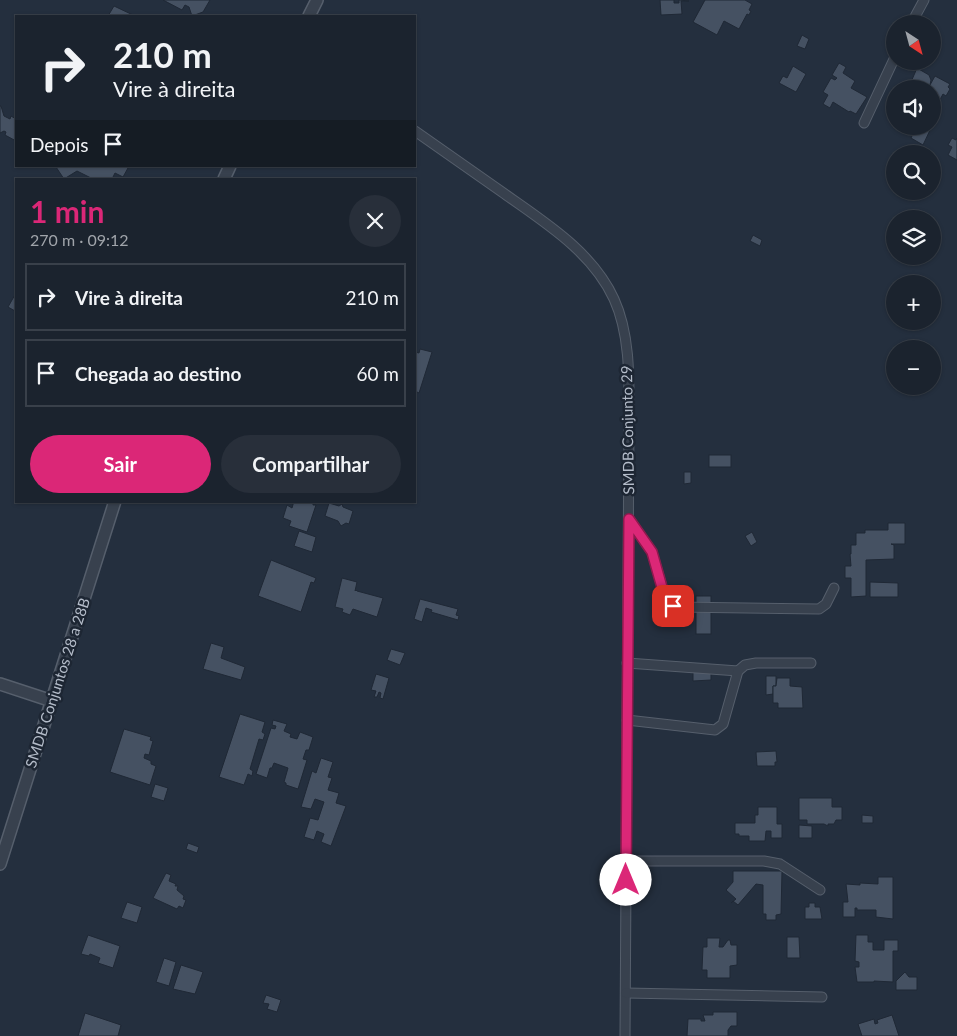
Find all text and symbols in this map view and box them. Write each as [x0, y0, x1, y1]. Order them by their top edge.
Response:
north arrow [886, 15, 941, 70]
map controls [886, 15, 941, 395]
text: 210 m [113, 33, 212, 75]
icon: right [30, 35, 95, 100]
text: Vire à direita [113, 75, 235, 102]
button: sound [886, 80, 941, 135]
icon: arrive [99, 130, 127, 158]
text: Depois [30, 133, 89, 156]
button: search [886, 145, 941, 200]
text: 1 min [30, 193, 104, 229]
button: close [349, 195, 401, 247]
button: layers [886, 210, 941, 265]
text: 270 m · 09:12 [30, 230, 129, 249]
button: + [886, 275, 941, 330]
icon: right [32, 283, 60, 311]
text: Vire à direita [75, 286, 183, 309]
text: 210 m [345, 286, 399, 309]
button: − [886, 340, 941, 395]
icon: arrive [32, 359, 60, 387]
text: Chegada ao destino [75, 362, 241, 385]
text: 60 m [356, 362, 399, 385]
street label: SMDB Conjunto 29 [617, 365, 637, 495]
button: Sair [30, 435, 211, 493]
button: Compartilhar [221, 435, 401, 493]
pin [652, 585, 694, 627]
icon: arrive [659, 592, 687, 620]
street label: SMDB Conjuntos 28 a 28B [21, 595, 93, 770]
position arrow [599, 853, 651, 905]

